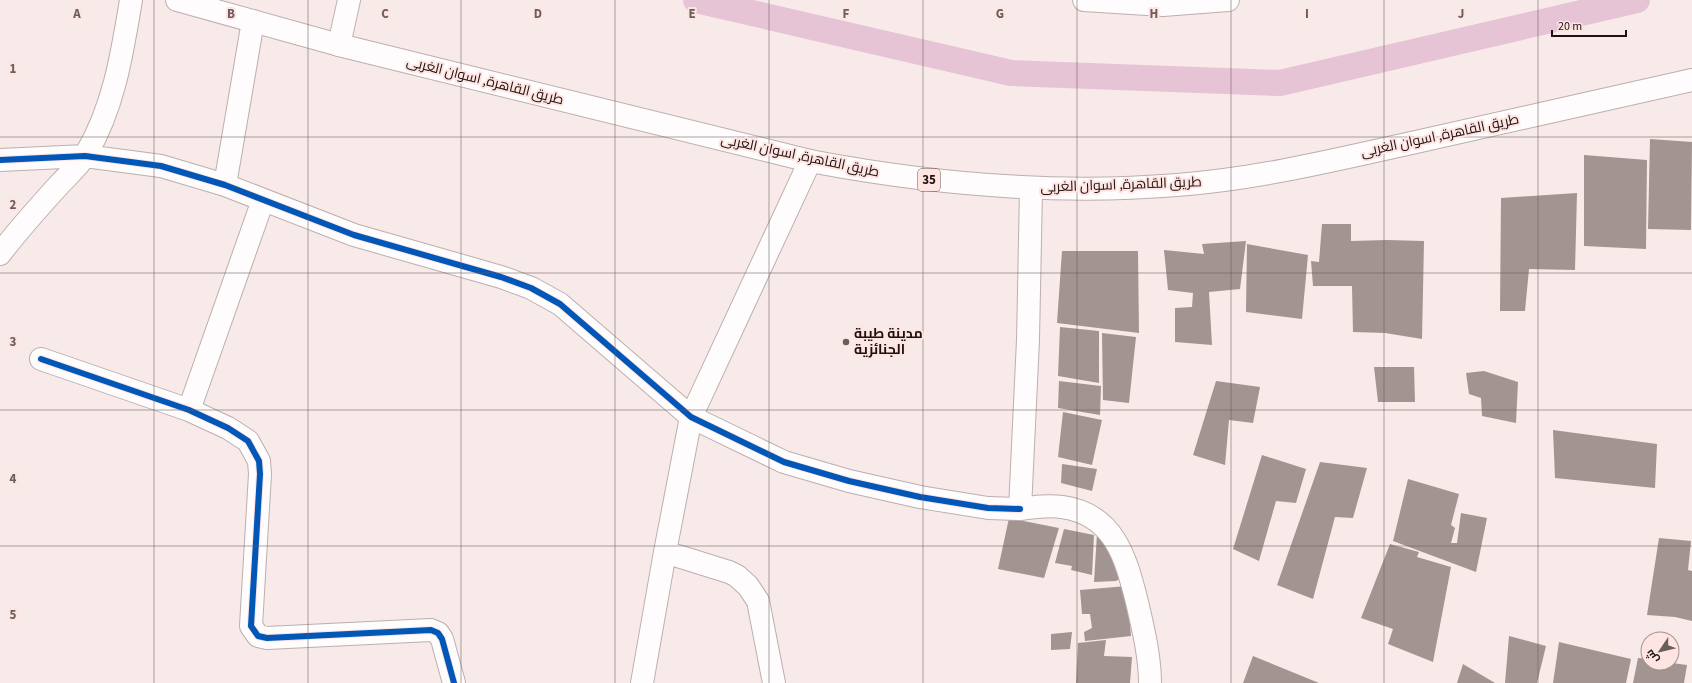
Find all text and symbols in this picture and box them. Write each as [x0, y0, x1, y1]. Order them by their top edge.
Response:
text: A [72, 5, 81, 23]
text: B [227, 5, 235, 23]
text: C [381, 5, 389, 23]
text: D [534, 5, 542, 23]
text: E [688, 5, 696, 23]
text: F [843, 5, 850, 23]
text: G [996, 5, 1004, 23]
text: H [1150, 5, 1158, 23]
text: I [1305, 5, 1309, 23]
text: J [1458, 5, 1464, 23]
scale bar [1552, 12, 1626, 38]
text: 20 m [1558, 18, 1582, 35]
street label: طريق القاهرة, اسوان الغربى [404, 52, 566, 110]
text: 1 [10, 60, 17, 78]
street label: طريق القاهرة, اسوان الغربى [1359, 109, 1521, 163]
street label: طريق القاهرة, اسوان الغربى [719, 129, 881, 183]
road number: 35 [918, 169, 940, 191]
street label: طريق القاهرة, اسوان الغربى [1040, 172, 1202, 198]
text: 2 [10, 196, 17, 214]
place label: مدينة طيبة الجنائزية [854, 324, 923, 360]
text: 3 [10, 333, 17, 351]
marker: مدينة طيبة الجنائزية [841, 337, 851, 347]
text: 4 [10, 470, 17, 488]
text: 5 [10, 606, 17, 624]
north arrow [1640, 631, 1680, 671]
text: ش [1642, 646, 1662, 667]

